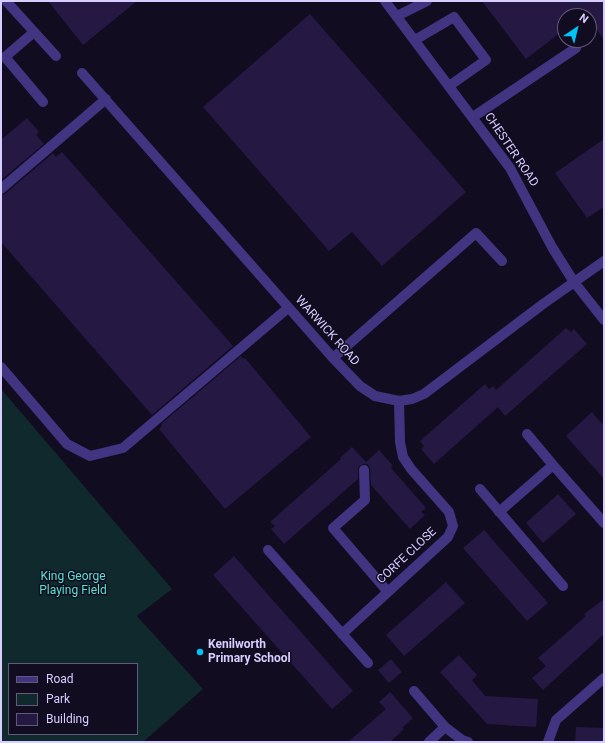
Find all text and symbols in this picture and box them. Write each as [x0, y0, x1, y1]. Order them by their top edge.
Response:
north arrow [557, 8, 597, 48]
text: N [577, 11, 590, 26]
street label: CHESTER ROAD [481, 110, 541, 190]
street label: WARWICK ROAD [292, 293, 362, 369]
street label: CORFE CLOSE [374, 525, 440, 587]
park label: King George Playing Field [39, 570, 107, 598]
place label: Kenilworth Primary School [208, 638, 291, 666]
marker: Kenilworth Primary School [195, 647, 205, 657]
legend [8, 663, 138, 735]
text: Road [46, 672, 74, 686]
text: Park [46, 692, 70, 706]
text: Building [46, 712, 89, 726]

